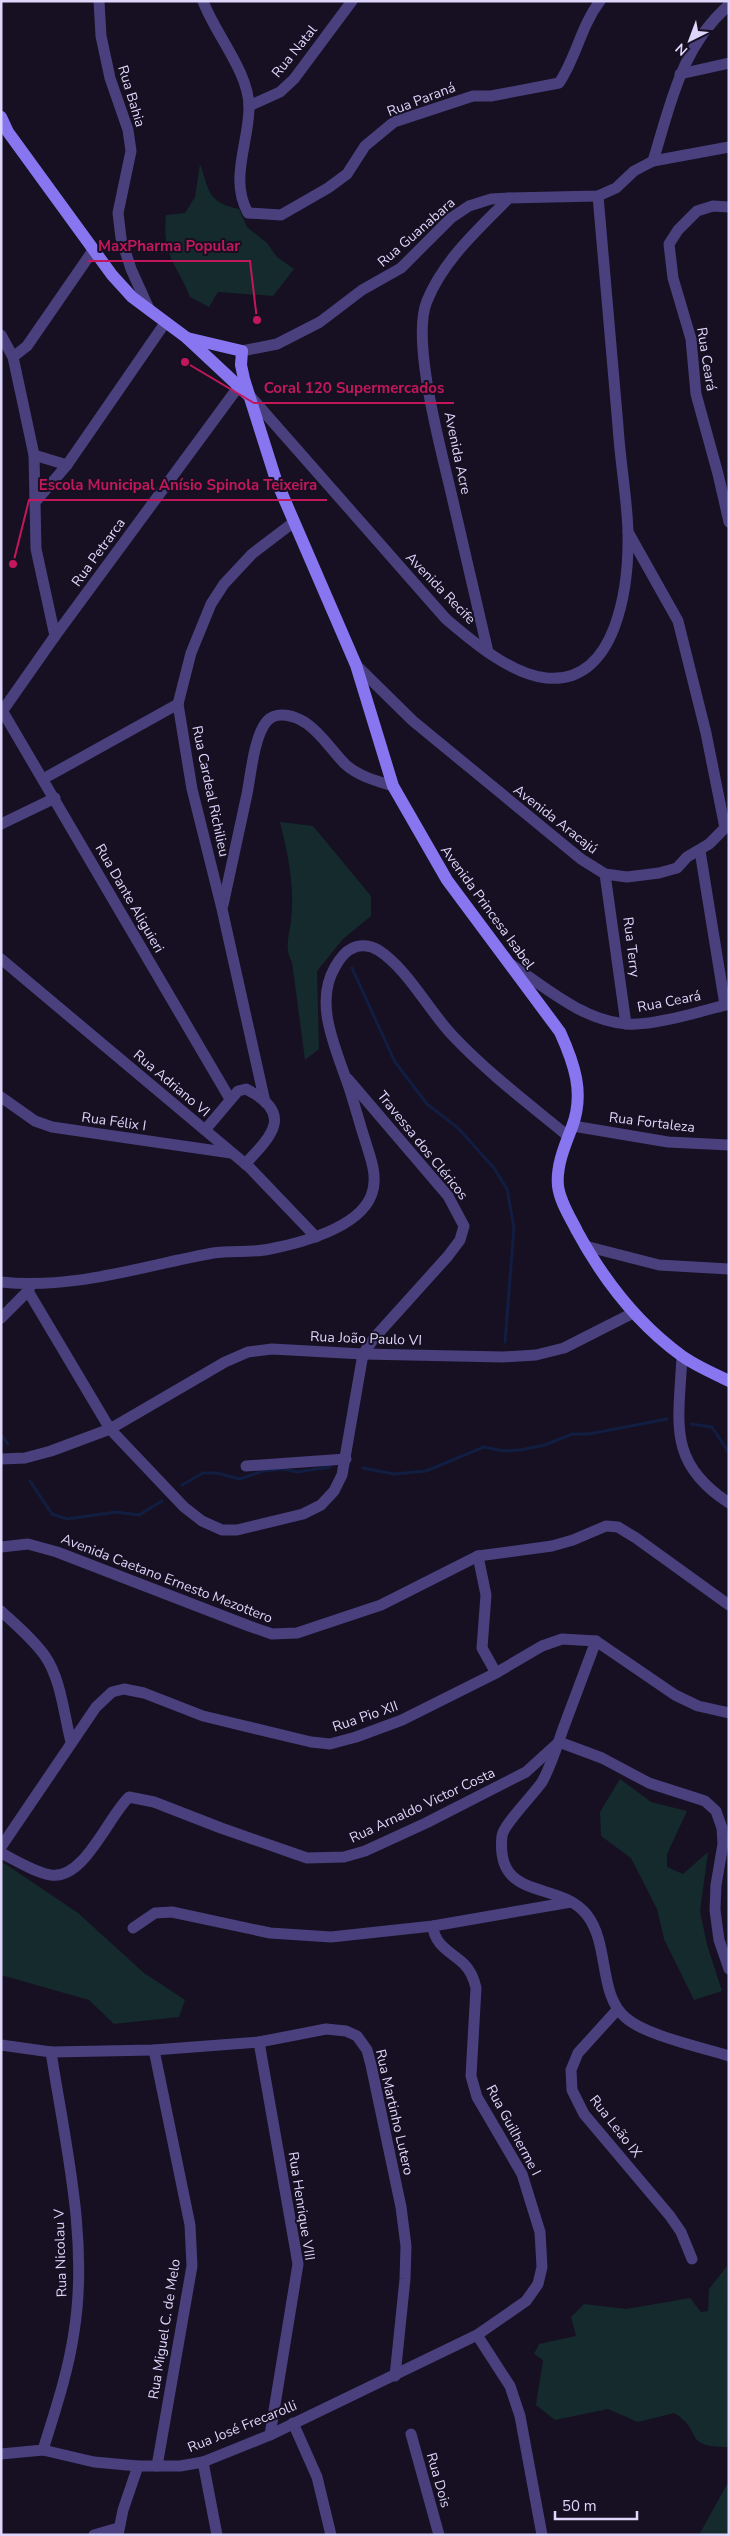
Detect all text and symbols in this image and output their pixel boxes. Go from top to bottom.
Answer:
north arrow [665,15,715,65]
street label: Rua Natal [267,20,322,82]
text: N [671,39,692,60]
street label: Rua Bahia [113,63,150,129]
street label: Rua Paraná [384,78,458,121]
street label: Rua Guanabara [373,193,459,271]
callout: MaxPharma Popular [88,231,250,261]
text: MaxPharma Popular [98,236,240,256]
street label: Rua Ceará [692,326,721,392]
callout: Coral 120 Supermercados [254,373,454,403]
text: Coral 120 Supermercados [264,378,444,398]
street label: Avenida Acre [440,410,476,496]
callout: Escola Municipal Anísio Spinola Teixeira [29,470,327,500]
text: Escola Municipal Anísio Spinola Teixeira [39,475,317,495]
street label: Rua Petrarca [67,514,130,590]
street label: Avenida Recife [401,548,480,628]
street label: Rua Cardeal Richilieu [187,724,234,858]
street label: Avenida Aracajú [510,780,602,858]
street label: Rua Dante Aliguieri [91,840,168,956]
street label: Avenida Princesa Isabel [436,842,539,974]
street label: Rua Terry [618,916,645,979]
street label: Rua Ceará [636,986,703,1017]
street label: Rua Adriano VI [129,1046,214,1121]
street label: Travessa dos Cléricos [373,1087,473,1204]
street label: Rua Félix I [80,1108,147,1135]
street label: Rua Fortaleza [608,1108,696,1137]
street label: Rua João Paulo VI [310,1327,422,1350]
street label: Avenida Caetano Ernesto Mezottero [58,1529,275,1628]
street label: Rua Pio XII [330,1696,400,1737]
street label: Rua Arnaldo Victor Costa [346,1763,498,1848]
street label: Rua Martinho Lutero [371,2047,418,2177]
street label: Rua Guilherme I [482,2081,546,2179]
street label: Rua Leão IX [585,2091,646,2162]
street label: Rua Henrique VIII [284,2150,319,2262]
street label: Rua Nicolau V [49,2208,72,2298]
street label: Rua Miguel C. de Melo [144,2257,185,2400]
street label: Rua José Frecarolli [185,2396,300,2457]
street label: Rua Dois [422,2450,455,2510]
scale bar [555,2488,638,2520]
text: 50 m [562,2496,597,2516]

